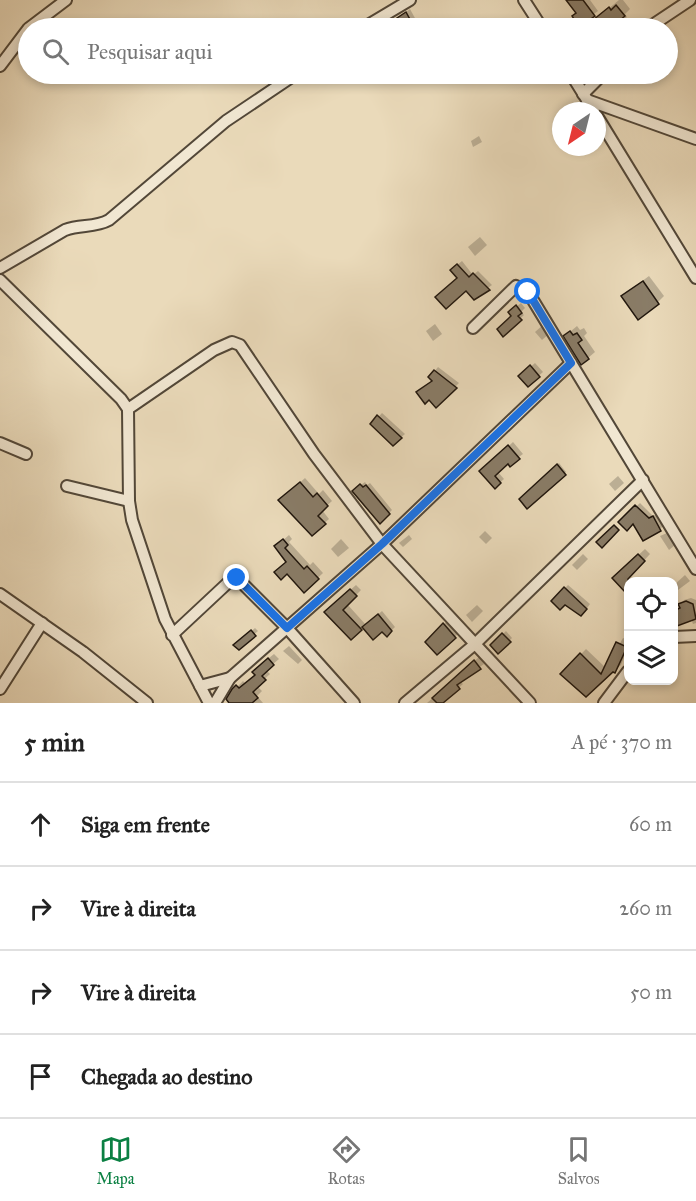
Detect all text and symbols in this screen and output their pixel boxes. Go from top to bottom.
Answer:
search box [18,18,678,84]
icon: search [39,35,72,68]
text: Pesquisar aqui [87,38,212,65]
north arrow [552,102,606,156]
route start [514,278,540,304]
route end [223,564,249,590]
map controls [624,577,678,685]
button: locate [624,577,678,631]
button: layers [624,631,678,685]
text: 5 min [24,726,85,758]
text: A pé · 370 m [571,730,672,754]
icon: ahead [24,808,57,841]
text: Siga em frente [81,811,210,838]
text: 60 m [629,812,672,836]
icon: right [24,892,57,925]
text: Vire à direita [81,895,196,922]
text: 260 m [619,896,672,920]
icon: right [24,976,57,1009]
text: Vire à direita [81,979,196,1006]
text: 50 m [630,980,672,1004]
icon: arrive [24,1060,57,1093]
text: Chegada ao destino [81,1063,252,1090]
tab: Mapa [96,1133,134,1188]
tab: Rotas [327,1133,365,1188]
tab: Salvos [558,1133,600,1188]

